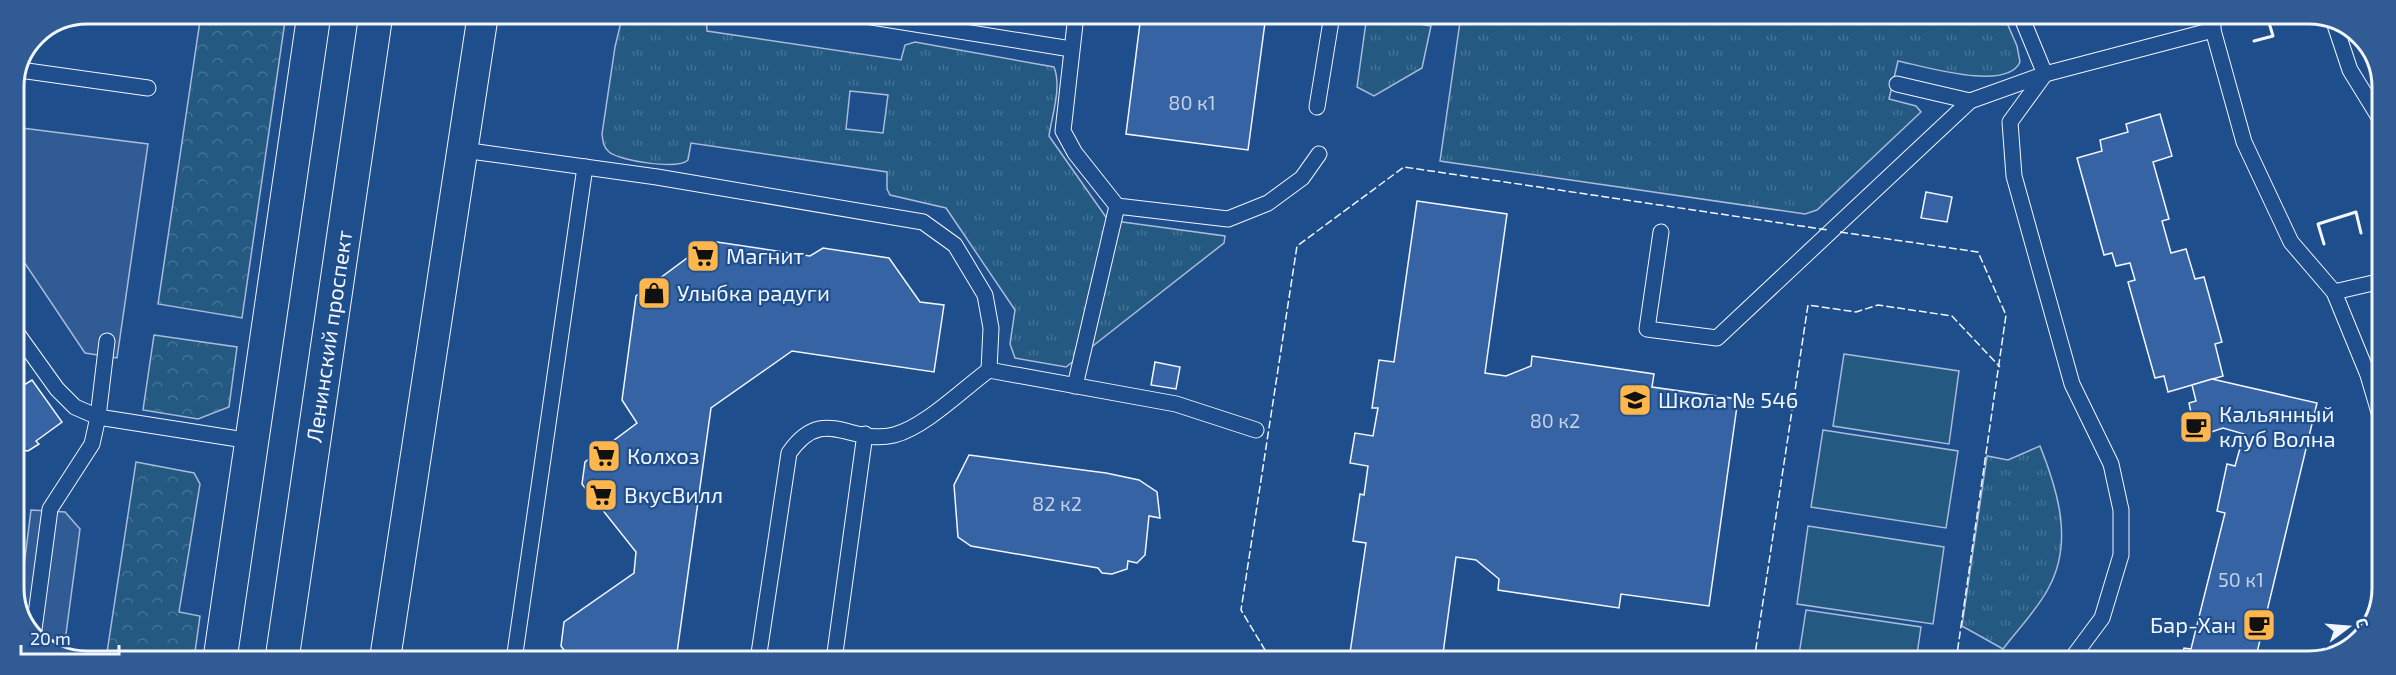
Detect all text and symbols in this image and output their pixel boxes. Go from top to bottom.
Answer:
house number: 80 к1 [1168,90,1216,114]
street label: Ленинский проспект [300,228,356,444]
supermarket icon: Магнит [685,238,721,274]
place label: Магнит [726,242,804,268]
shop icon: Улыбка радуги [636,275,672,311]
place label: Улыбка радуги [677,279,830,306]
school or university icon: Школа № 546 [1617,382,1653,418]
place label: Школа № 546 [1658,386,1798,412]
place label: Кальянный клуб Волна [2219,400,2336,452]
house number: 80 к2 [1530,408,1580,432]
cafe icon: Кальянный клуб Волна [2178,409,2214,445]
supermarket icon: Колхоз [586,438,622,474]
place label: Колхоз [627,442,700,468]
supermarket icon: ВкусВилл [583,477,619,513]
place label: ВкусВилл [624,481,723,508]
house number: 82 к2 [1032,491,1082,515]
house number: 50 к1 [2218,567,2264,591]
north arrow [2318,597,2378,657]
cafe icon: Бар-Хан [2241,607,2277,643]
place label: Бар-Хан [2150,611,2236,637]
text: С [2352,616,2373,630]
scale bar [21,618,118,656]
text: 20 m [30,627,71,649]

